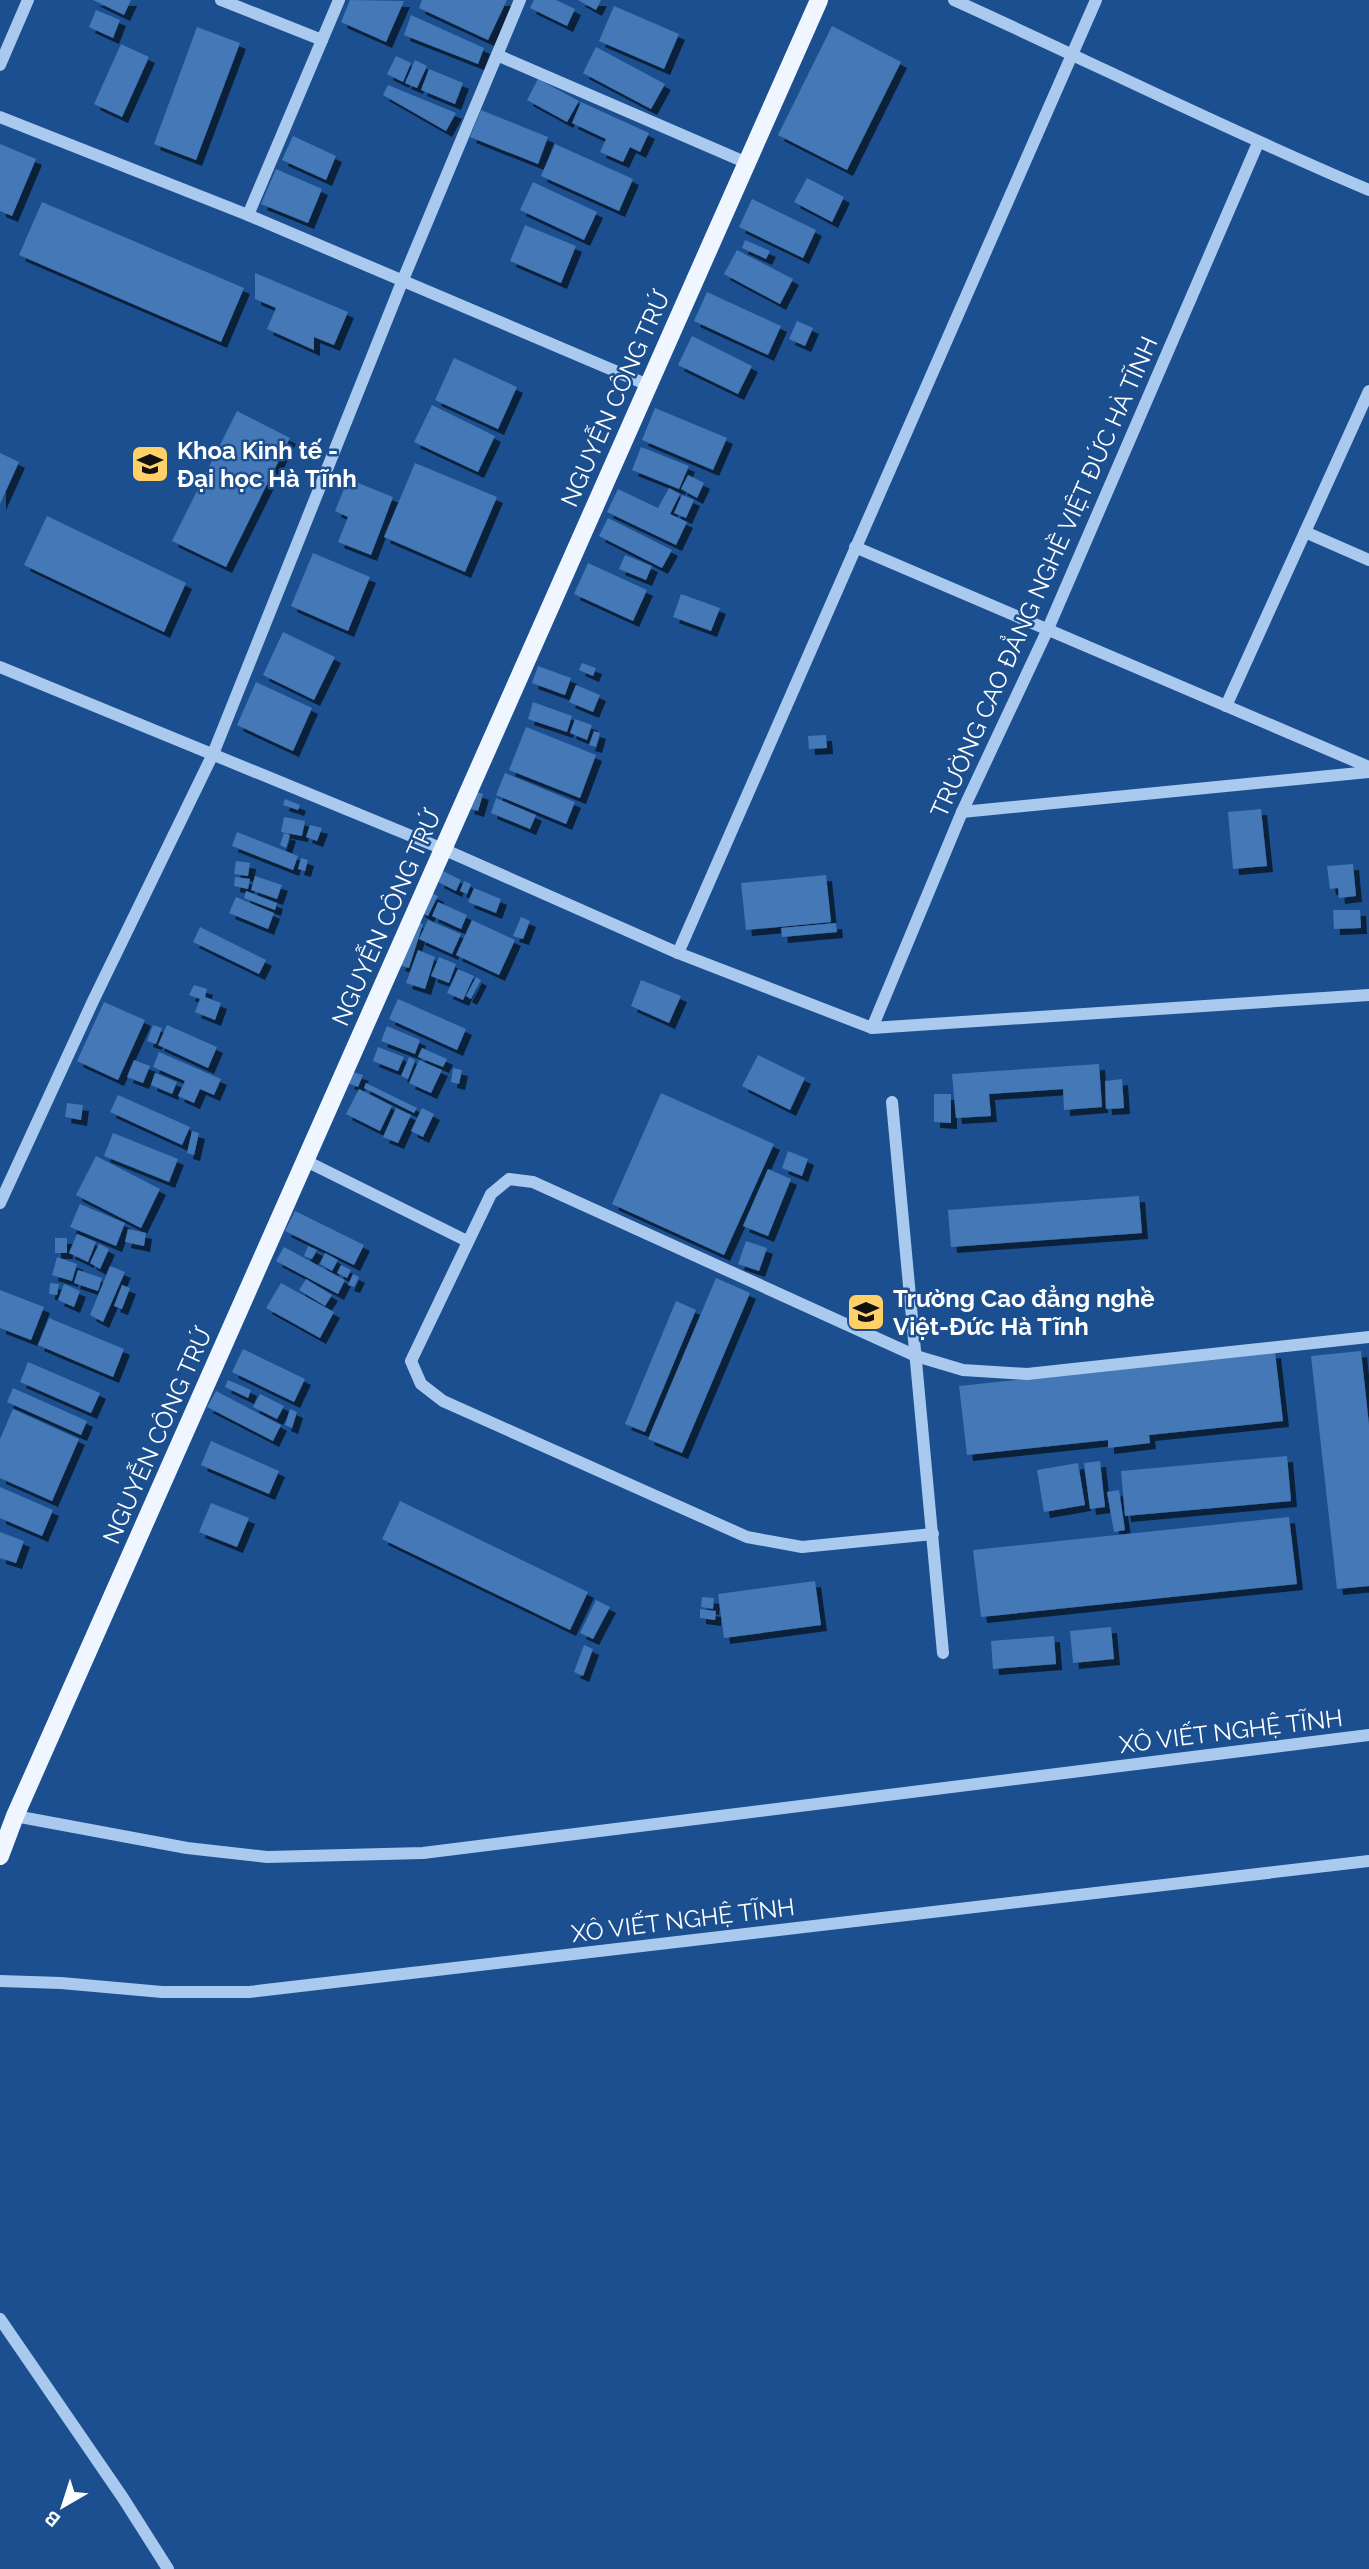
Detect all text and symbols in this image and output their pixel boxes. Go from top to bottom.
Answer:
street label: NGUYỄN CÔNG TRỨ [554,286,676,511]
street label: TRƯỜNG CAO ĐẲNG NGHỀ VIỆT ĐỨC HÀ TĨNH [922,331,1164,822]
place label: Khoa Kinh tế - Đại học Hà Tĩnh [177,436,357,493]
school or university icon: Khoa Kinh tế - Đại học Hà Tĩnh [129,443,171,485]
street label: NGUYỄN CÔNG TRỨ [325,805,447,1030]
place label: Trường Cao đẳng nghề Việt-Đức Hà Tĩnh [893,1284,1155,1341]
school or university icon: Trường Cao đẳng nghề Việt-Đức Hà Tĩnh [845,1291,887,1333]
street label: NGUYỄN CÔNG TRỨ [96,1323,218,1548]
street label: XÔ VIẾT NGHỆ TĨNH [1117,1702,1344,1759]
street label: XÔ VIẾT NGHỆ TĨNH [569,1891,796,1948]
north arrow [28,2471,98,2541]
text: B [40,2507,64,2532]

